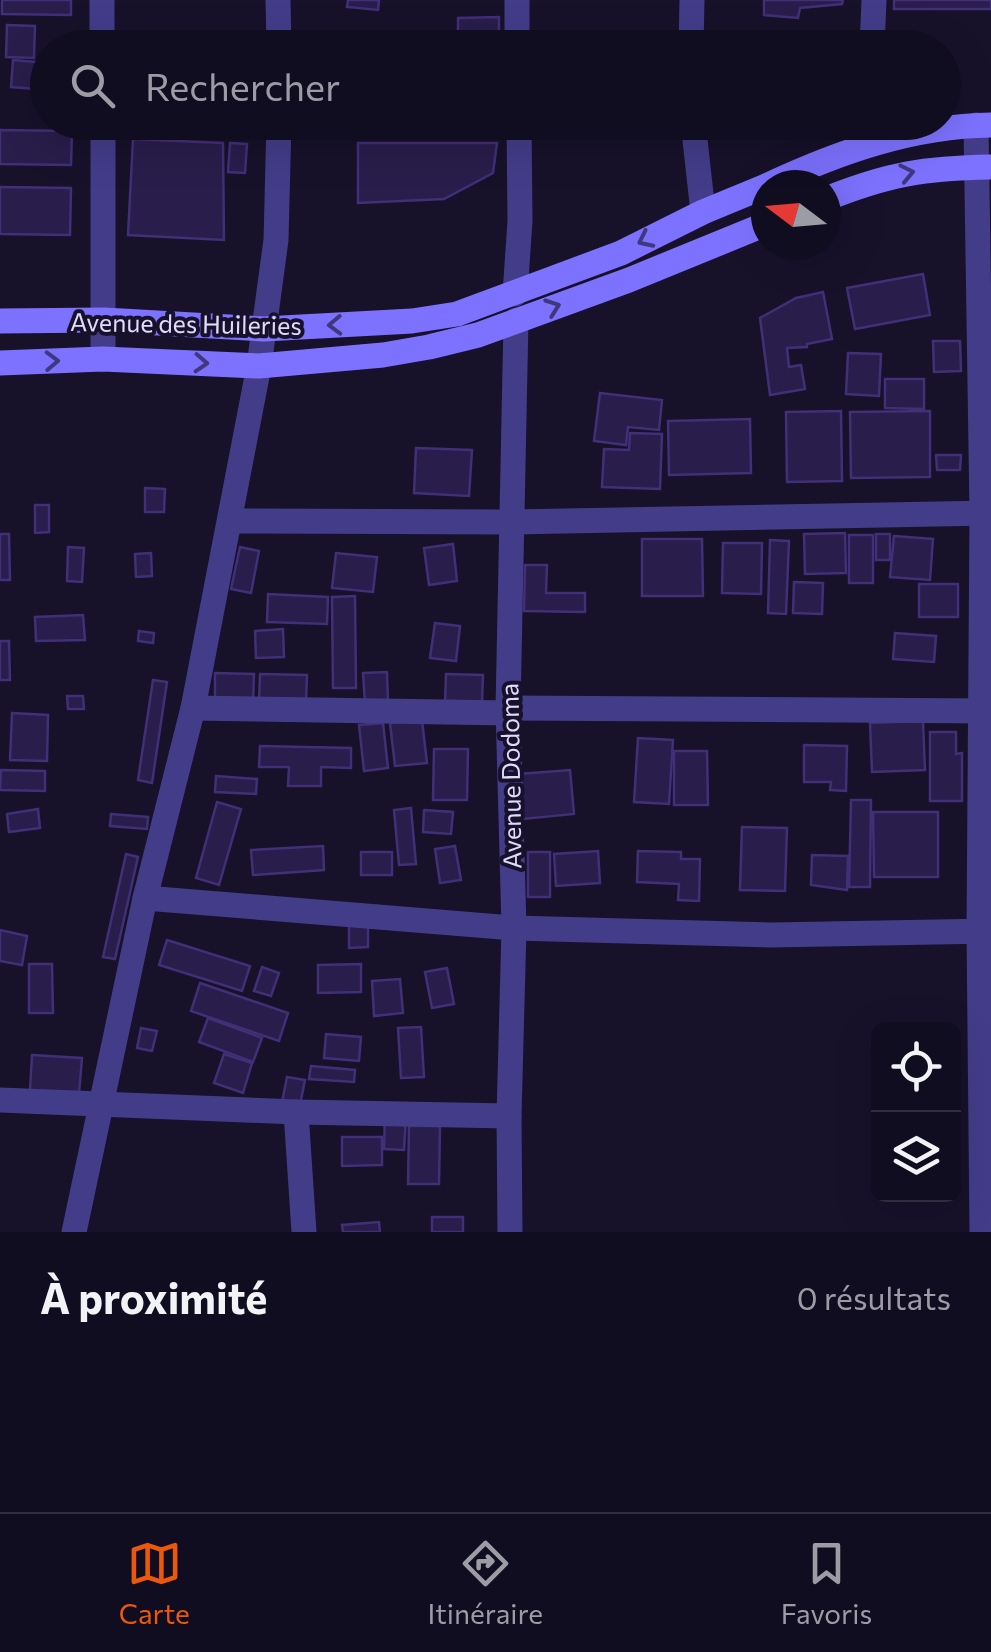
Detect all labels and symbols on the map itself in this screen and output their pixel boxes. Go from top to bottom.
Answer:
one-way arrow [898,164,915,185]
north arrow [751,170,841,260]
one-way arrow [638,228,656,248]
one-way arrow [544,298,561,319]
street label: Avenue des Huileries [70,306,302,340]
one-way arrow [327,314,343,335]
one-way arrow [44,350,60,371]
one-way arrow [193,353,209,374]
street label: Avenue Dodoma [493,683,527,869]

